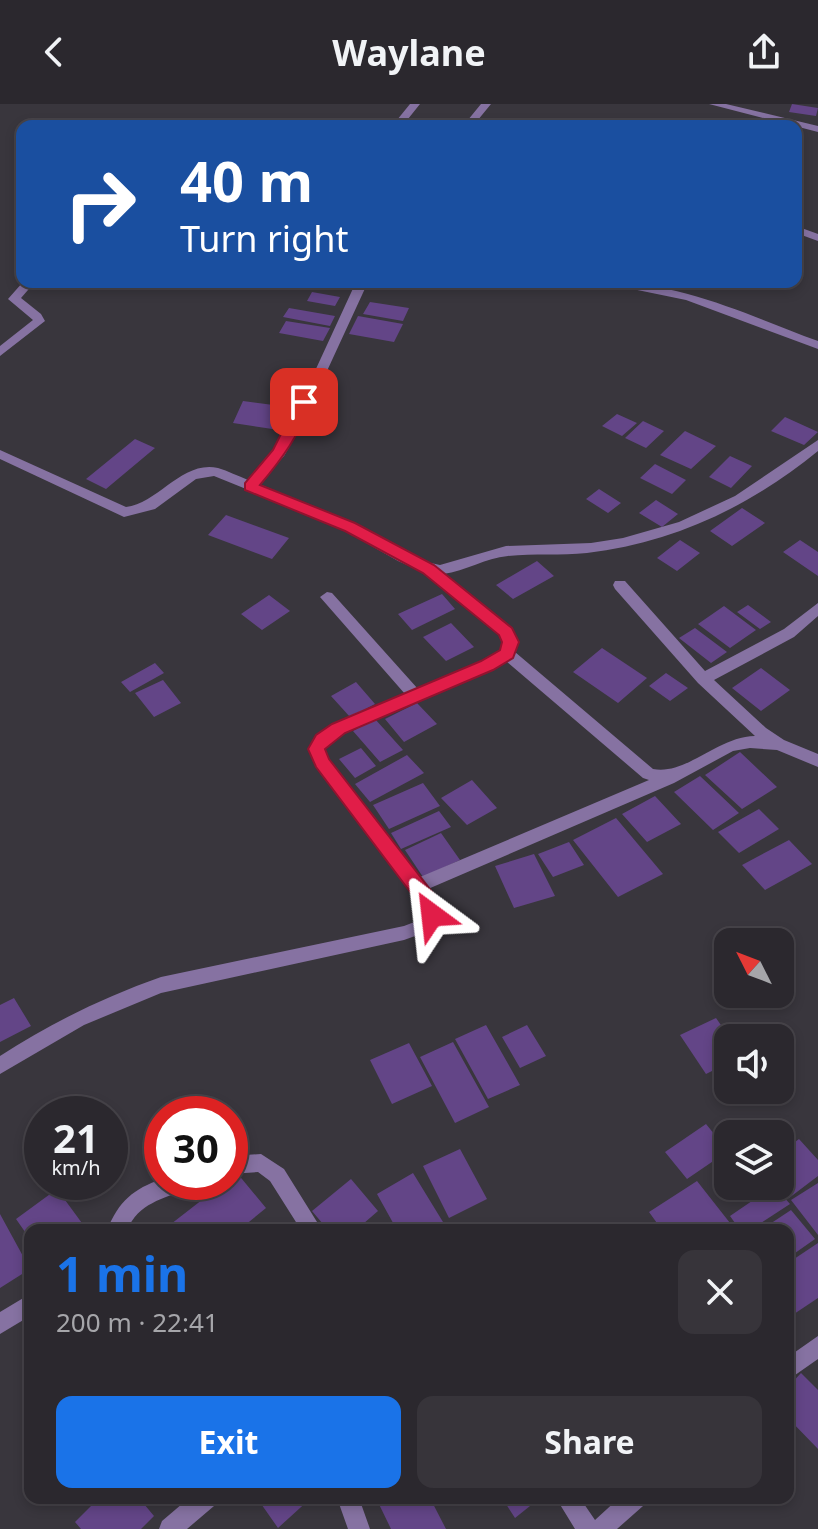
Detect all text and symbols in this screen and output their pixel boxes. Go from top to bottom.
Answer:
text: Waylane [332,28,486,77]
icon: back [32,30,76,74]
icon: share [742,30,786,74]
text: 40 m [180,142,313,218]
icon: right [48,152,152,256]
text: Turn right [180,214,348,263]
pin [270,368,338,436]
icon: arrive [282,380,326,424]
position arrow [390,873,474,957]
north arrow [714,928,794,1008]
map controls [714,928,794,1200]
button: sound [714,1024,794,1104]
speed limit sign: 30 [144,1096,248,1200]
text: 21 [53,1110,99,1165]
button: layers [714,1120,794,1200]
text: km/h [51,1154,101,1181]
text: 1 min [56,1241,188,1306]
button: close [678,1250,762,1334]
text: 200 m · 22:41 [56,1304,219,1340]
button: Exit [56,1396,401,1488]
button: Share [417,1396,762,1488]

